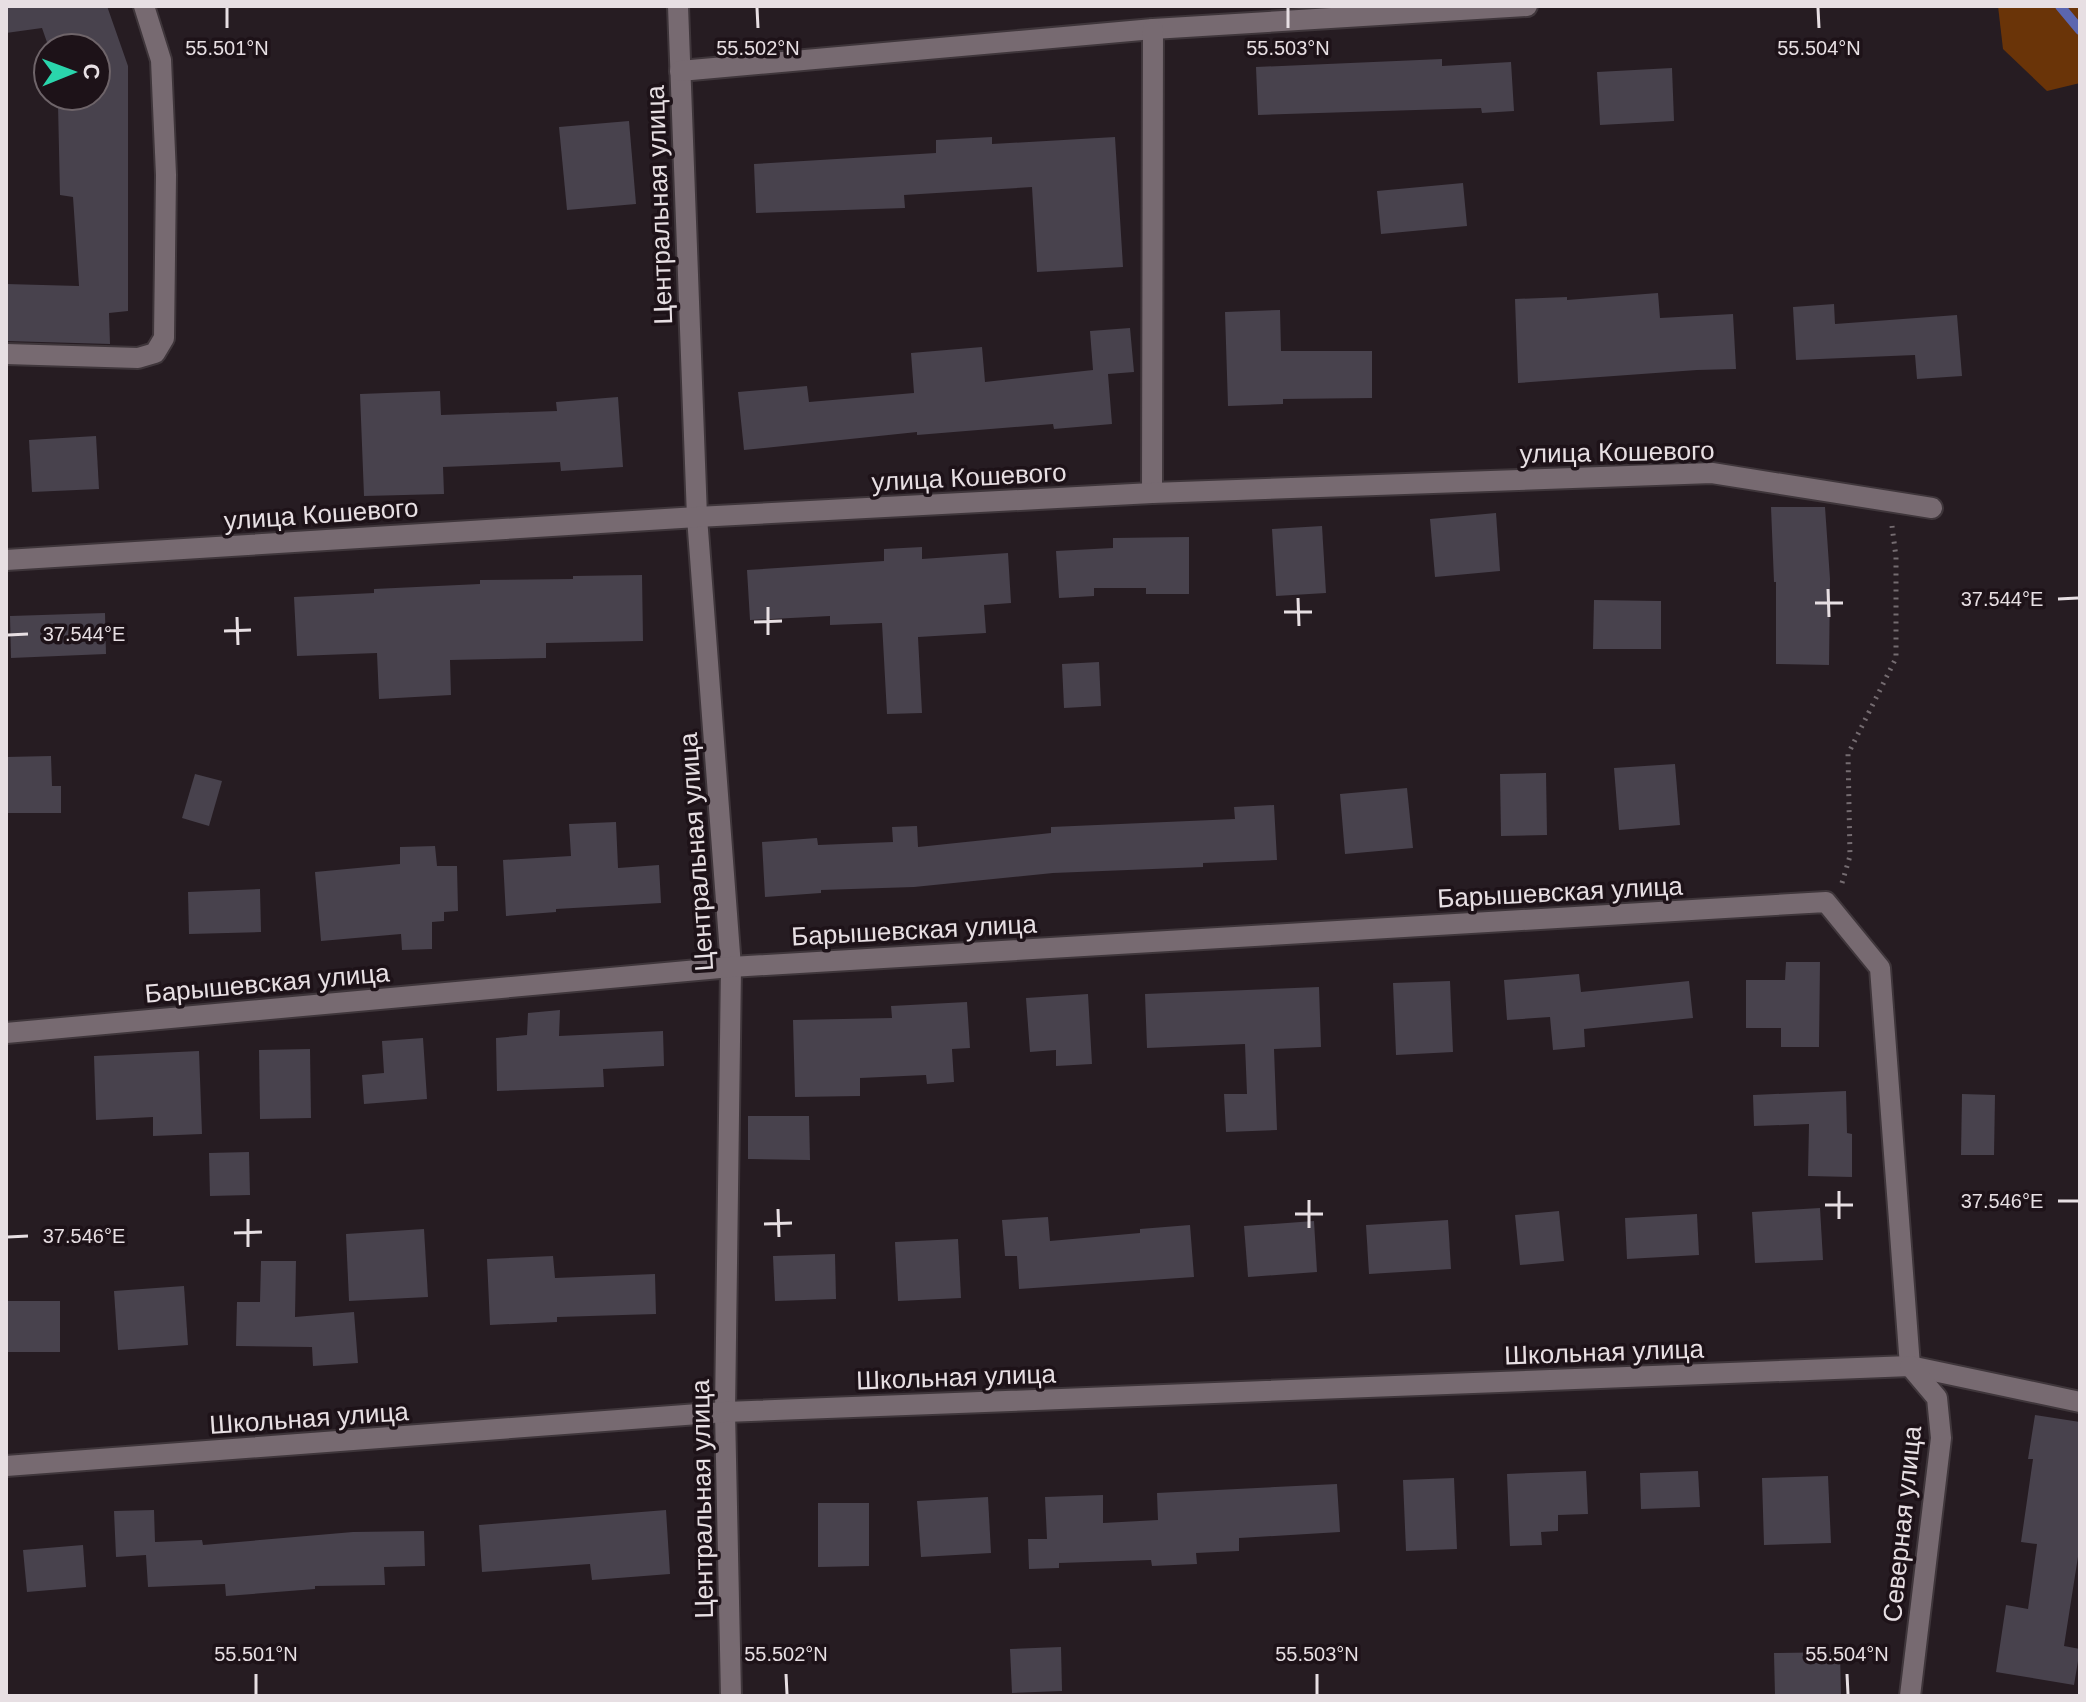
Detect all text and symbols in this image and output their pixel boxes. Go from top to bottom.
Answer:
north arrow [32,32,112,112]
text: 55.501°N [185,37,269,59]
text: 55.502°N [716,37,800,59]
text: 55.503°N [1246,37,1330,59]
text: 55.504°N [1777,37,1861,59]
text: С [79,63,104,80]
street label: Центральная улица [640,84,678,325]
street label: улица Кошевого [1519,435,1715,469]
street label: улица Кошевого [871,457,1067,497]
street label: улица Кошевого [223,492,419,536]
text: 37.544°E [1961,588,2043,610]
text: 37.544°E [43,623,125,645]
street label: Центральная улица [673,731,719,972]
street label: Барышевская улица [1437,871,1684,913]
street label: Барышевская улица [791,909,1038,951]
street label: Барышевская улица [143,957,391,1009]
text: 37.546°E [1961,1190,2043,1212]
text: 37.546°E [43,1225,125,1247]
street label: Школьная улица [1504,1334,1705,1370]
street label: Школьная улица [856,1359,1057,1395]
street label: Центральная улица [685,1379,719,1619]
street label: Школьная улица [208,1396,410,1440]
street label: Северная улица [1877,1424,1927,1624]
text: 55.501°N [214,1643,298,1665]
text: 55.502°N [744,1643,828,1665]
text: 55.503°N [1275,1643,1359,1665]
text: 55.504°N [1805,1643,1889,1665]

